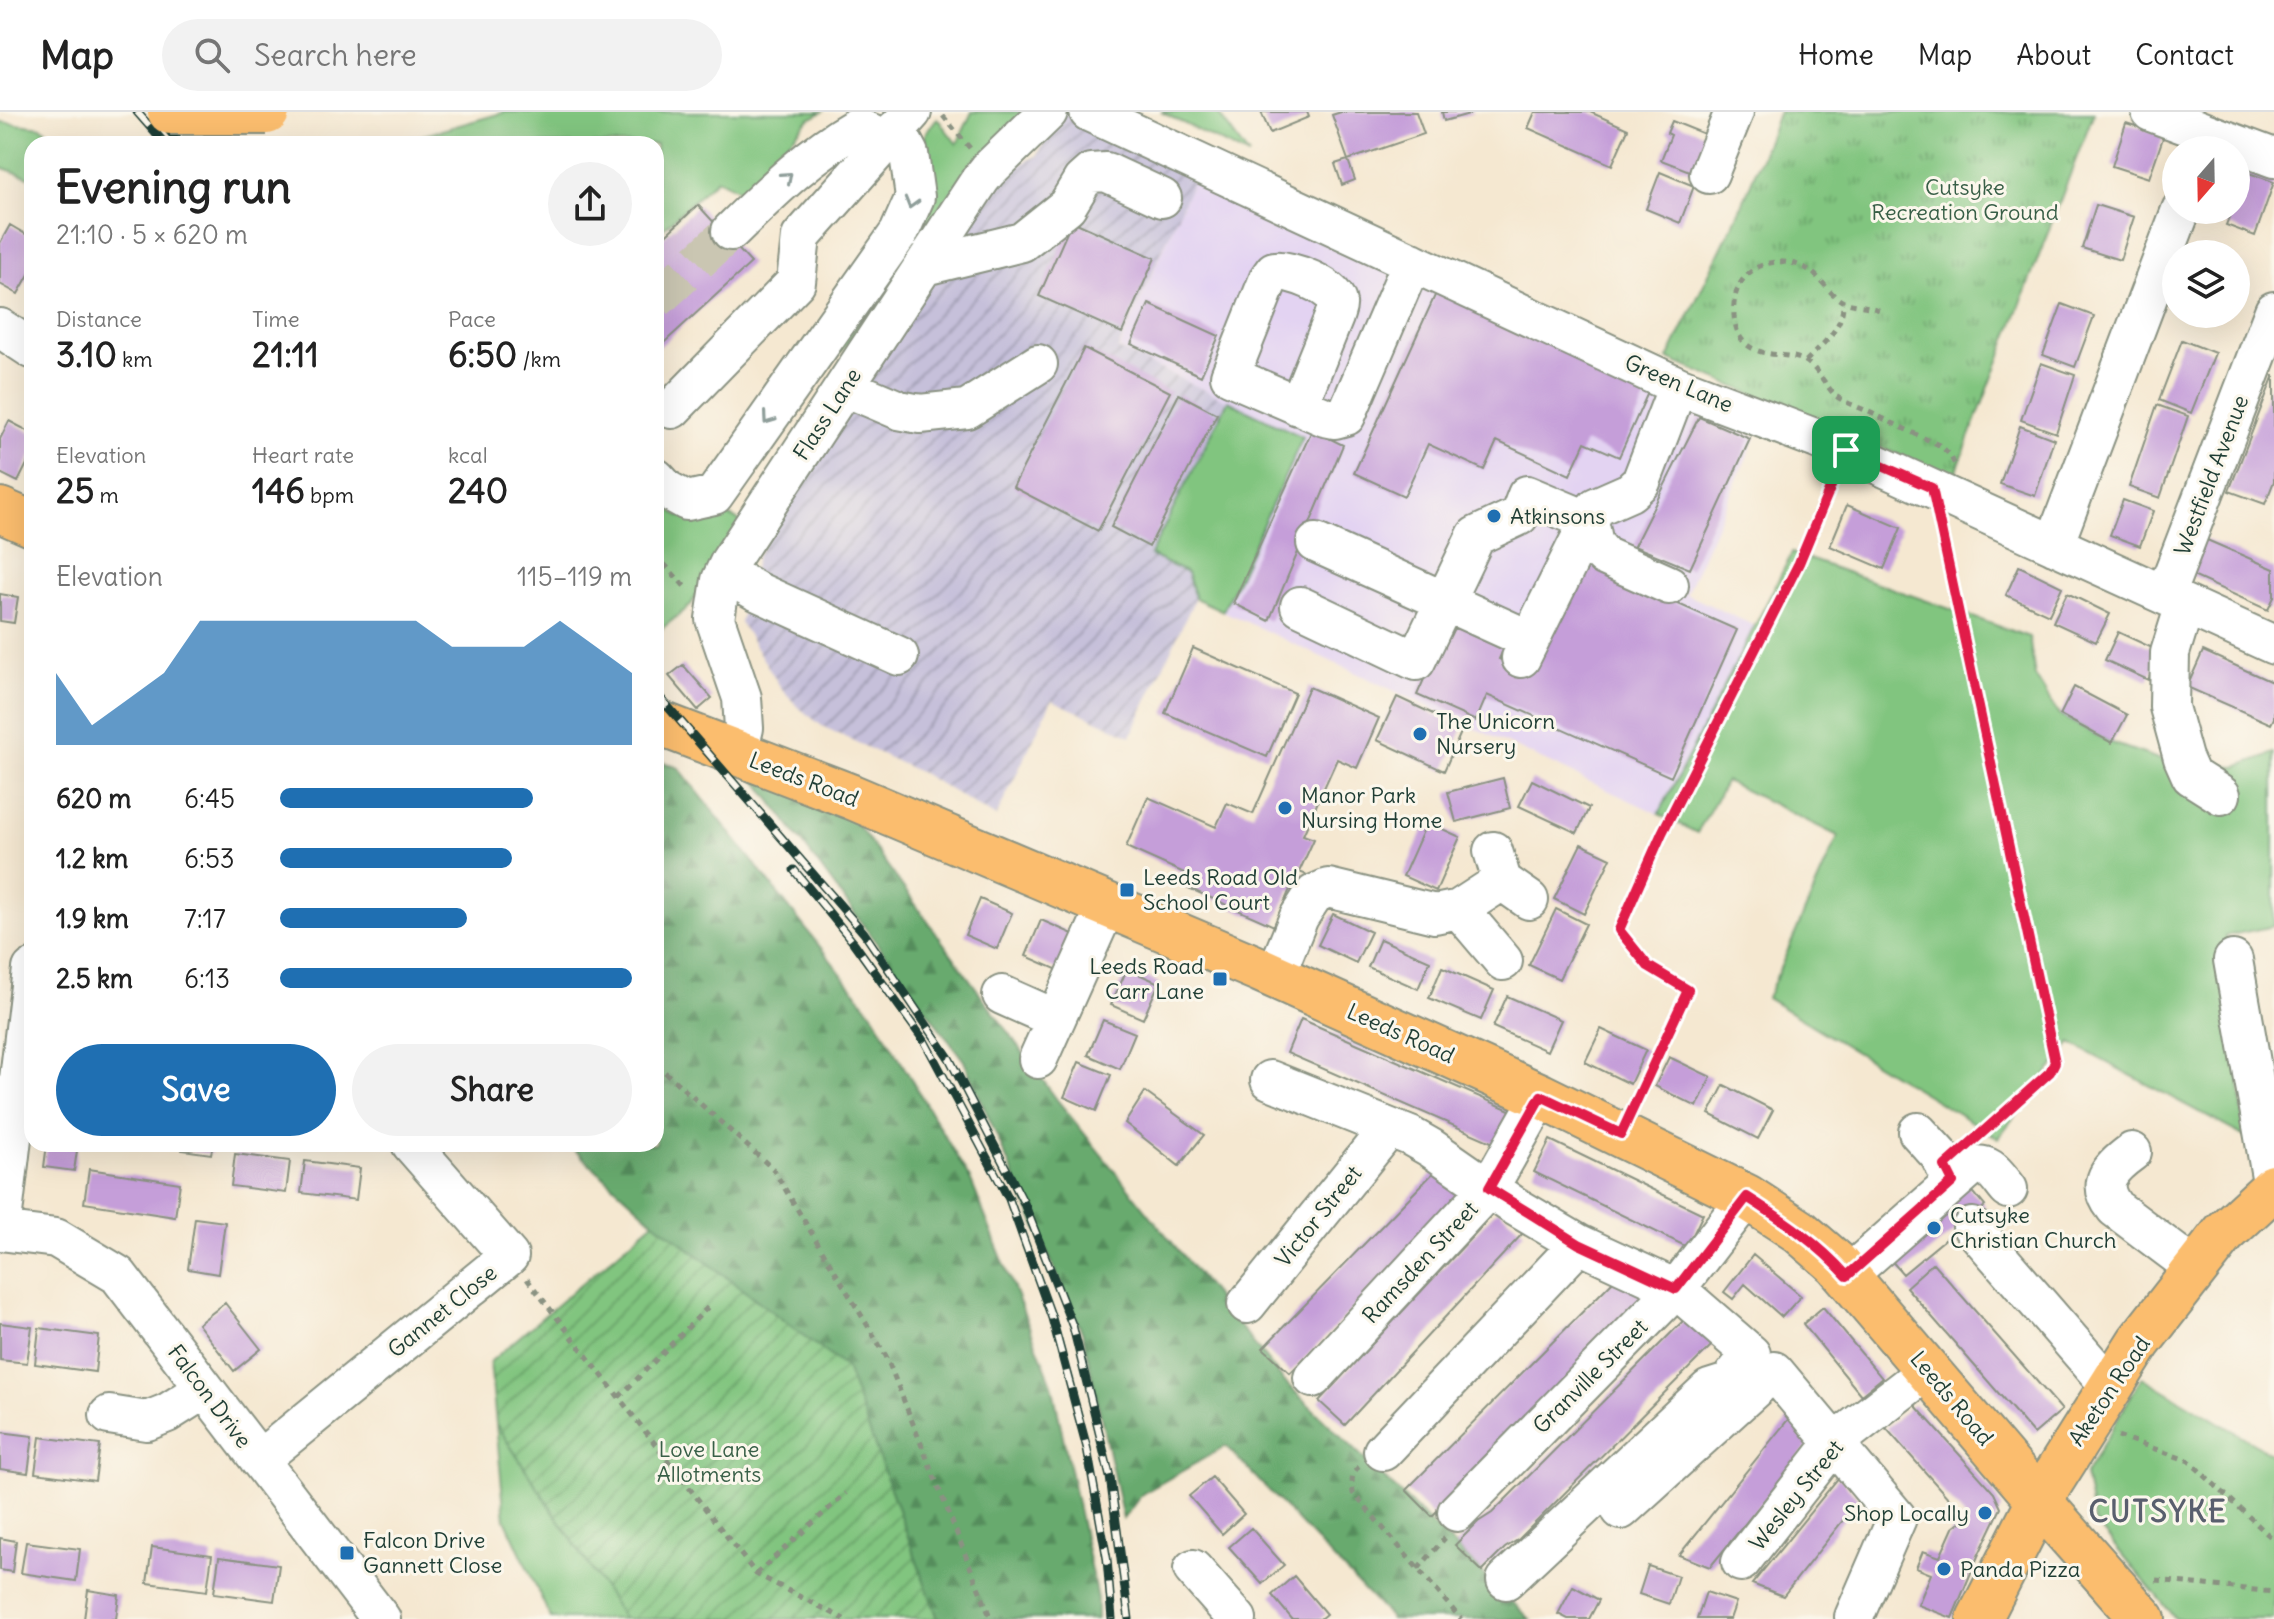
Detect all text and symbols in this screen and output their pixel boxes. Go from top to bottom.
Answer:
search box [162,19,722,91]
text: Map [40,32,114,79]
icon: search [190,33,234,77]
text: Search here [254,36,417,74]
text: Home [1798,37,1874,73]
text: Map [1918,37,1972,73]
text: About [2016,37,2091,73]
text: Contact [2135,37,2234,73]
north arrow [2162,136,2250,224]
map controls [2162,136,2250,328]
text: Evening run [56,160,291,215]
button: share [548,162,632,246]
one-way arrow [778,172,793,187]
park label: Cutsyke Recreation Ground [1871,173,2059,226]
one-way arrow [903,196,920,209]
text: 21:10 · 5 × 620 m [56,218,248,251]
button: layers [2162,240,2250,328]
text: Distance [56,305,142,333]
text: Time [252,305,300,333]
text: Pace [448,305,496,333]
text: 3.10 [56,333,117,376]
text: 21:11 [252,333,319,376]
text: 6:50 [448,333,517,376]
text: km [117,345,153,373]
text: /km [517,345,561,373]
street label: Green Lane [1621,348,1737,418]
street label: Flass Lane [787,363,867,465]
street label: Westfield Avenue [2168,391,2254,559]
one-way arrow [763,410,778,424]
pin [1812,416,1880,484]
icon: arrive [1824,428,1868,472]
text: Elevation [56,441,146,469]
text: Heart rate [252,441,354,469]
text: kcal [448,441,488,469]
text: 25 [56,469,94,512]
text: 146 [252,469,305,512]
text: 240 [448,469,508,512]
text: m [94,481,119,509]
text: bpm [305,481,354,509]
place label: Atkinsons [1510,502,1605,530]
marker: Atkinsons [1485,507,1503,525]
text: Elevation [56,560,163,593]
text: 115–119 m [517,560,632,593]
place label: The Unicorn Nursery [1436,707,1555,760]
marker: The Unicorn Nursery [1411,725,1429,743]
street label: Leeds Road [745,745,863,813]
place label: Manor Park Nursing Home [1301,781,1442,834]
text: 620 m [56,782,131,815]
text: 6:45 [184,782,235,815]
marker: Manor Park Nursing Home [1276,799,1294,817]
text: 1.2 km [56,842,128,875]
text: 6:53 [184,842,235,875]
place label: Leeds Road Old School Court [1143,863,1298,916]
marker: Leeds Road Old School Court [1118,881,1136,899]
text: 1.9 km [56,902,129,935]
text: 7:17 [184,902,226,935]
place label: Leeds Road Carr Lane [1089,952,1204,1005]
text: 2.5 km [56,962,133,995]
text: 6:13 [184,962,230,995]
marker: Leeds Road Carr Lane [1211,970,1229,988]
street label: Leeds Road [1343,997,1459,1069]
button: Save [56,1044,336,1136]
button: Share [352,1044,632,1136]
street label: Victor Street [1269,1160,1367,1272]
street label: Ramsden Street [1356,1195,1484,1329]
place label: Cutsyke Christian Church [1950,1201,2117,1254]
marker: Cutsyke Christian Church [1925,1219,1943,1237]
street label: Gannet Close [382,1259,502,1363]
street label: Granville Street [1527,1313,1653,1439]
street label: Aketon Road [2062,1331,2156,1451]
street label: Falcon Drive [162,1339,258,1453]
street label: Leeds Road [1904,1345,2000,1451]
street label: Wesley Street [1743,1434,1849,1556]
park label: Love Lane Allotments [657,1435,761,1488]
district label: CUTSYKE [2088,1492,2228,1530]
place label: Shop Locally [1844,1499,1969,1527]
marker: Shop Locally [1976,1504,1994,1522]
place label: Falcon Drive Gannett Close [363,1526,502,1579]
marker: Falcon Drive Gannett Close [338,1544,356,1562]
place label: Panda Pizza [1960,1555,2080,1583]
marker: Panda Pizza [1935,1560,1953,1578]

